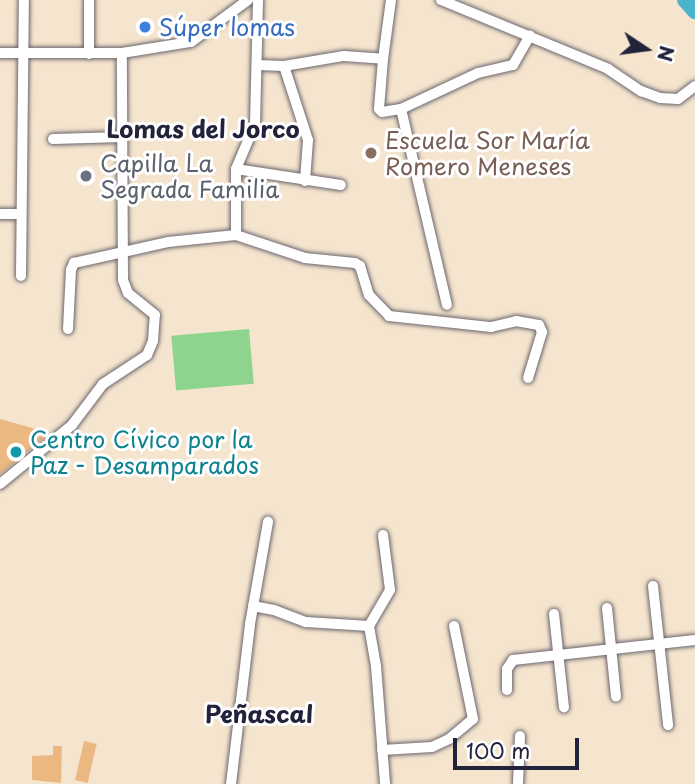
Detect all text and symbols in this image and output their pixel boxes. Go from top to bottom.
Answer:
place label: Súper lomas [159,13,296,41]
north arrow [611,14,681,84]
marker: Súper lomas [137,19,153,35]
text: N [651,43,682,64]
district label: Lomas del Jorco [106,115,300,143]
place label: Escuela Sor María Romero Meneses [385,126,588,180]
marker: Escuela Sor María Romero Meneses [363,145,379,161]
place label: Capilla La Segrada Familia [100,149,280,203]
marker: Capilla La Segrada Familia [78,168,94,184]
place label: Centro Cívico por la Paz - Desamparados [30,425,260,479]
marker: Centro Cívico por la Paz - Desamparados [8,444,24,460]
district label: Peñascal [205,700,313,728]
scale bar [457,724,583,768]
text: 100 m [466,734,530,766]

